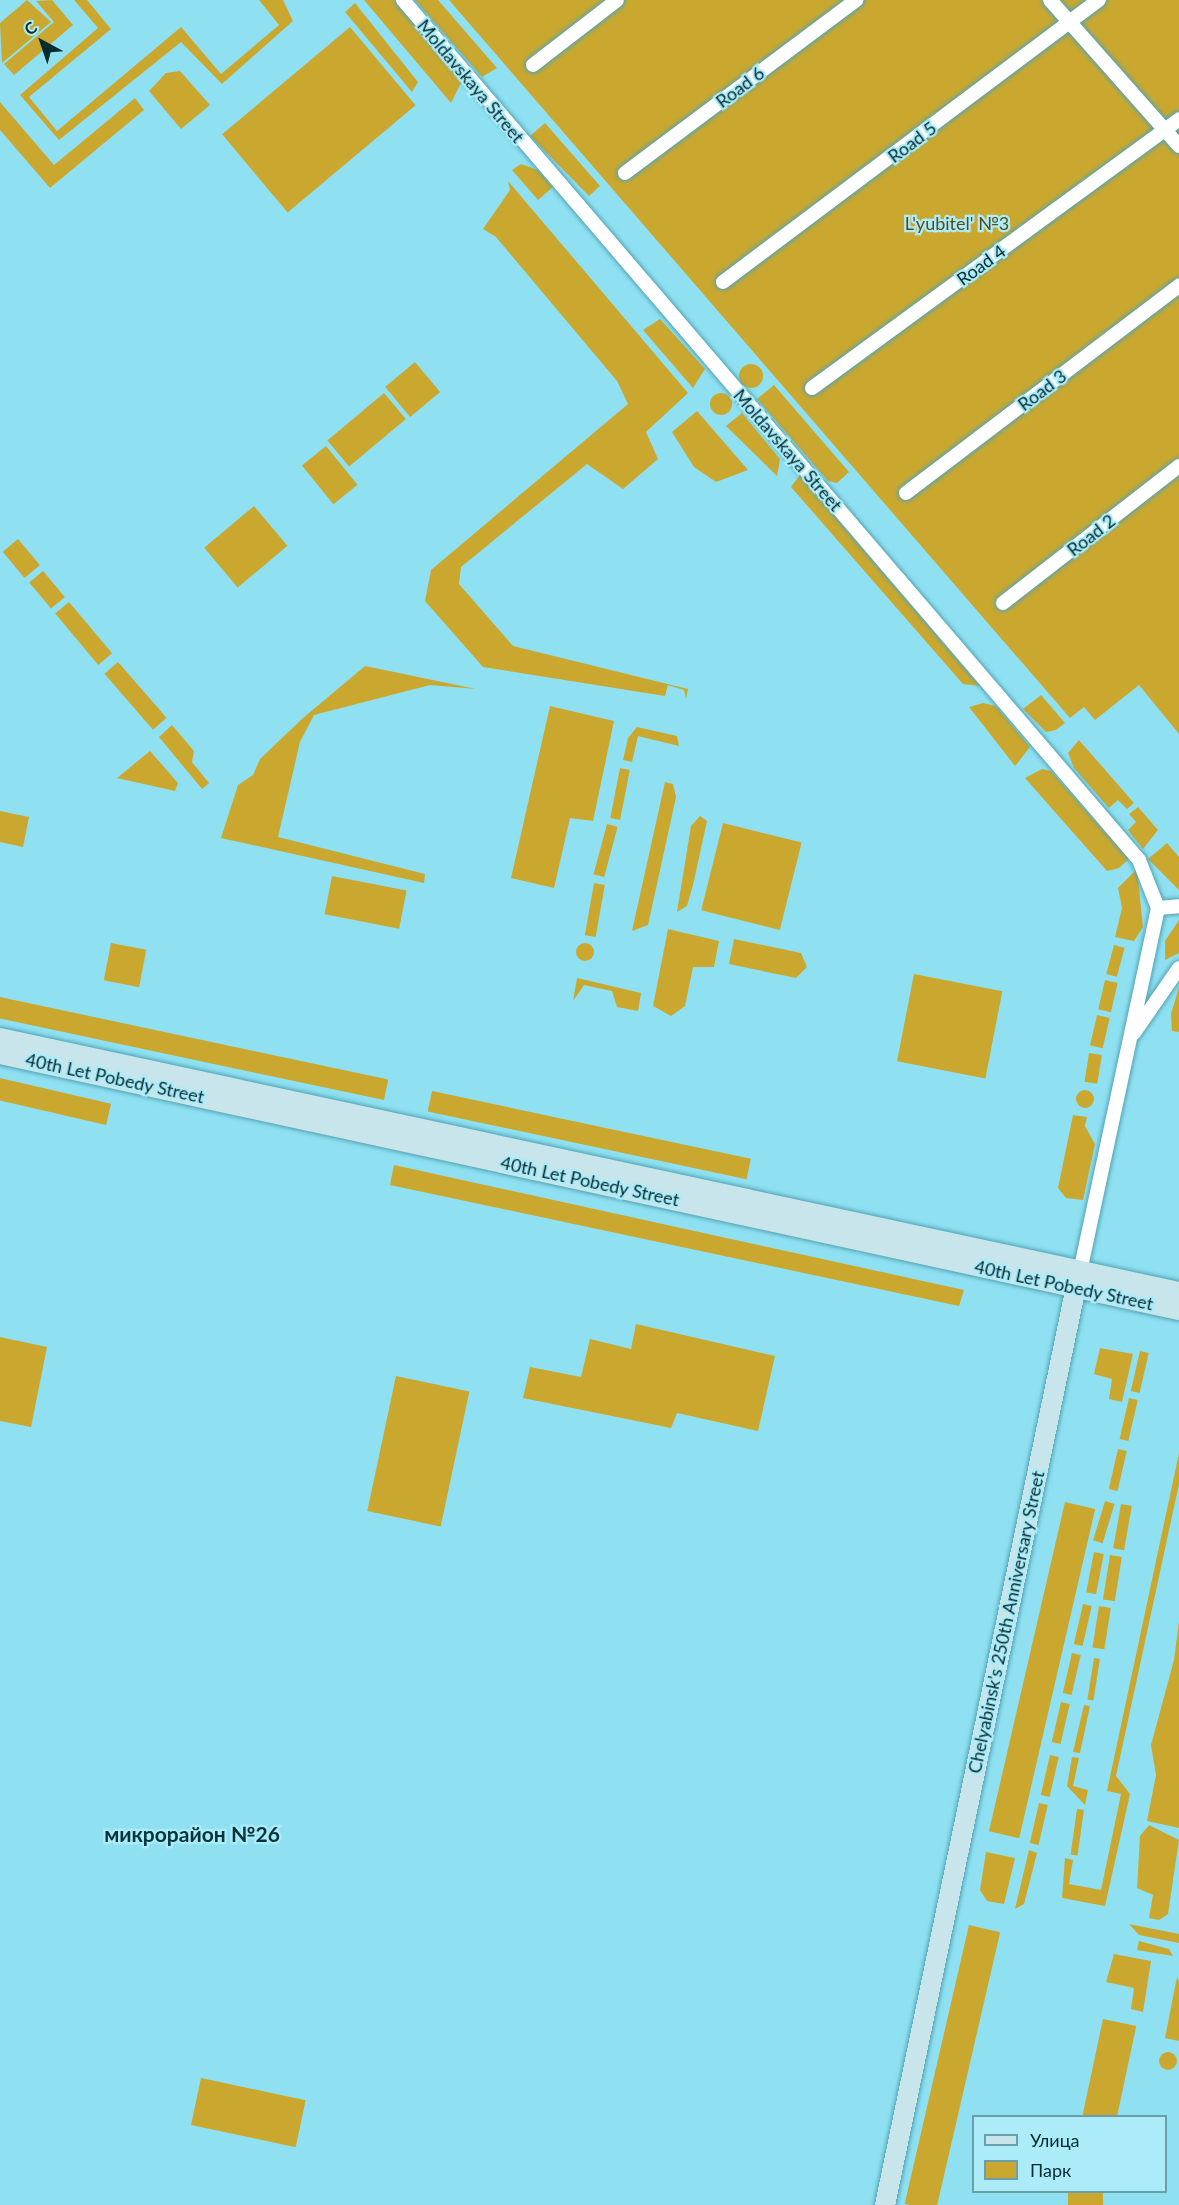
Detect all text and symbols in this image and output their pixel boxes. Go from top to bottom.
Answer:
north arrow [12,12,72,72]
street label: Moldavskaya Street [413,15,529,147]
text: С [20,17,40,39]
street label: Road 6 [712,62,768,112]
street label: Road 5 [884,117,940,167]
park label: L'yubitel' №3 [905,212,1009,234]
street label: Road 4 [952,240,1010,290]
street label: Road 3 [1014,365,1070,415]
street label: Moldavskaya Street [729,385,847,515]
street label: Road 2 [1063,510,1119,560]
street label: 40th Let Pobedy Street [23,1048,207,1108]
street label: 40th Let Pobedy Street [498,1151,682,1211]
street label: 40th Let Pobedy Street [972,1255,1156,1315]
street label: Chelyabinsk's 250th Anniversary Street [963,1468,1049,1776]
district label: микрорайон №26 [104,1821,280,1847]
legend [972,2115,1167,2193]
text: Улица [1030,2129,1080,2151]
text: Парк [1030,2159,1071,2181]

